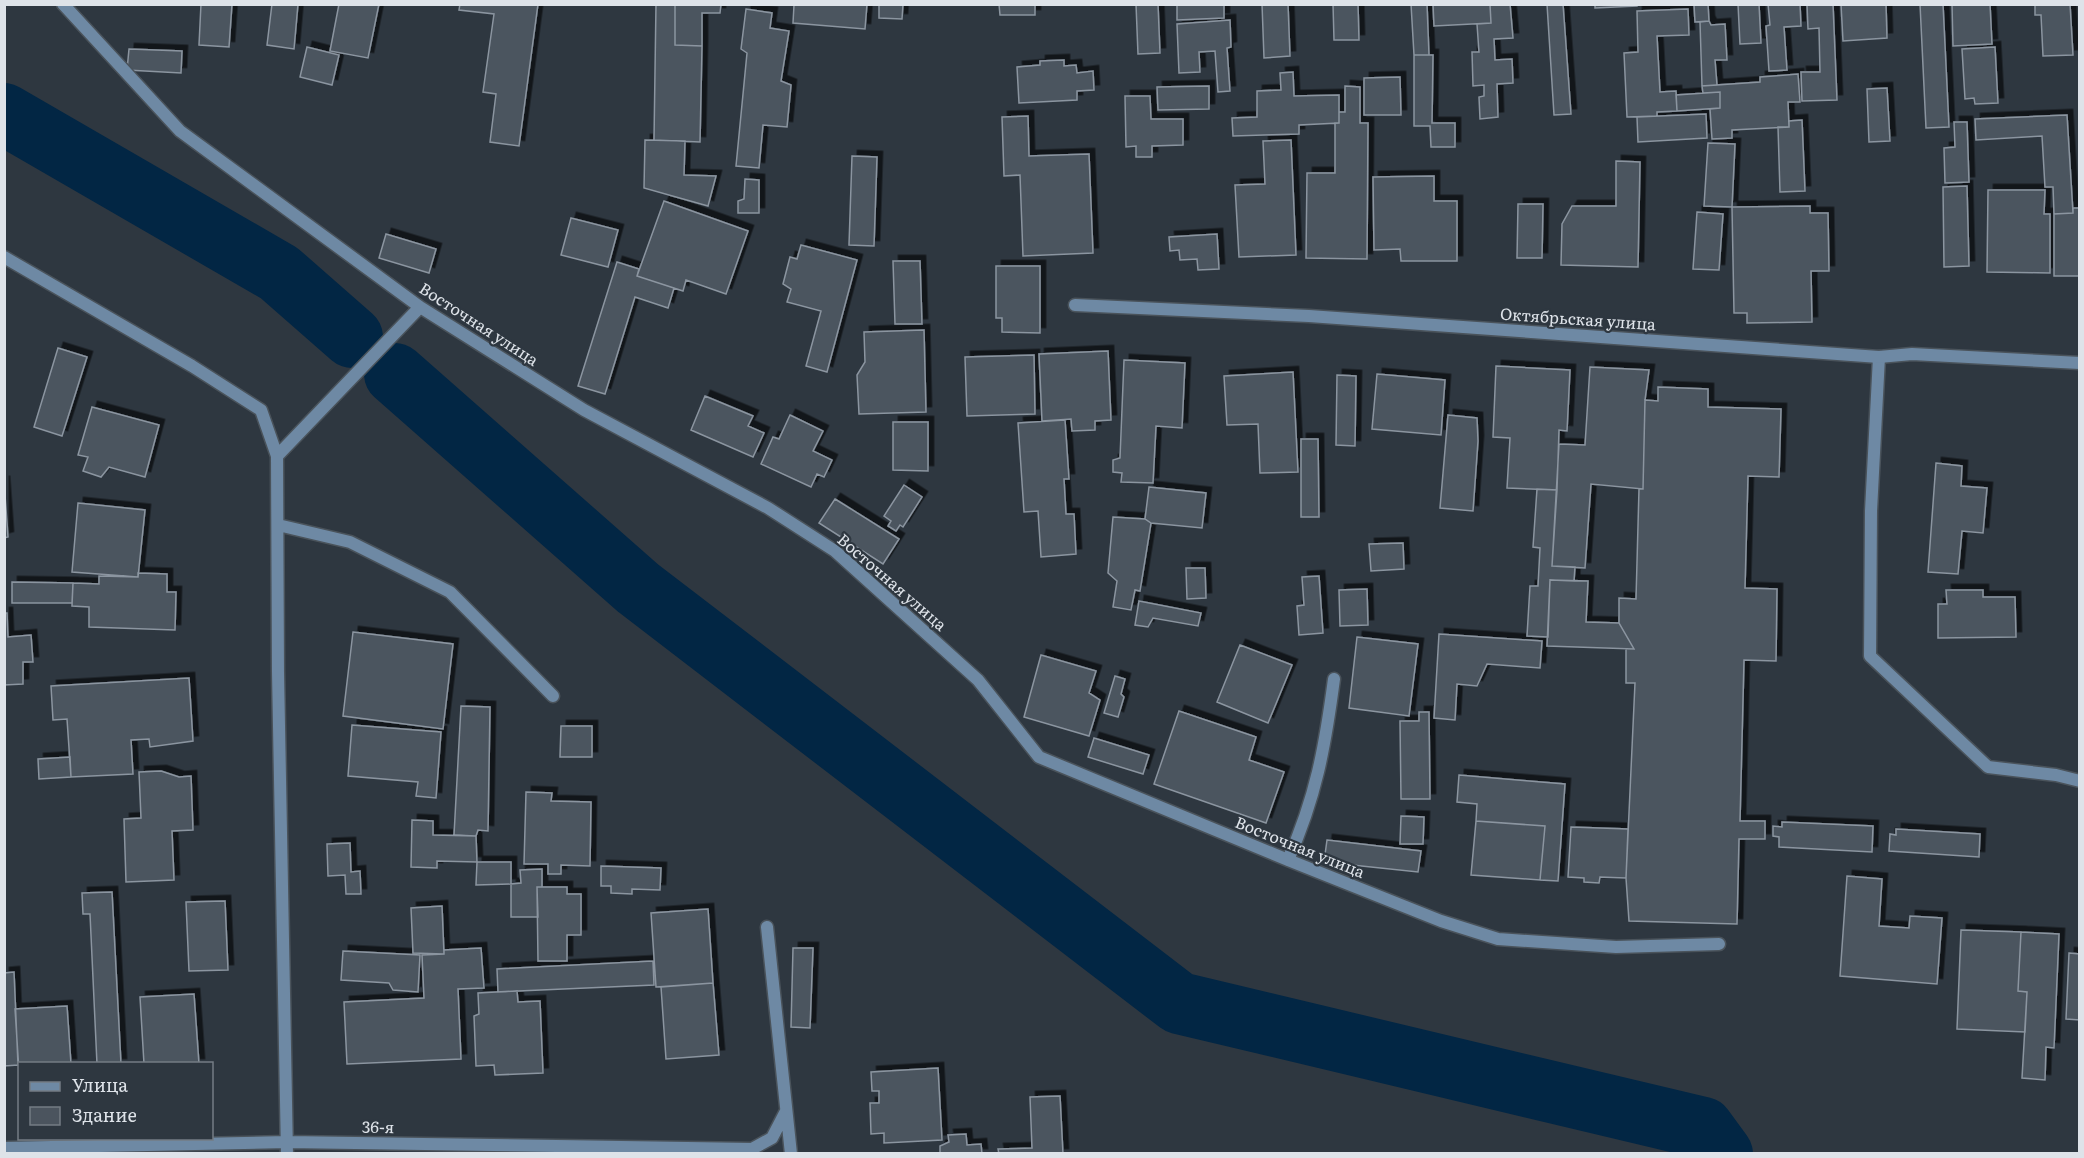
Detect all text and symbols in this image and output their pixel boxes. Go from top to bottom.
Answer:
street label: Восточная улица [415,276,544,371]
street label: Октябрьская улица [1499,301,1657,335]
street label: Восточная улица [833,527,953,636]
street label: Восточная улица [1232,809,1369,883]
legend [18,1062,213,1140]
text: Улица [72,1071,128,1098]
text: Здание [72,1101,137,1128]
street label: 36-я [362,1114,394,1138]

